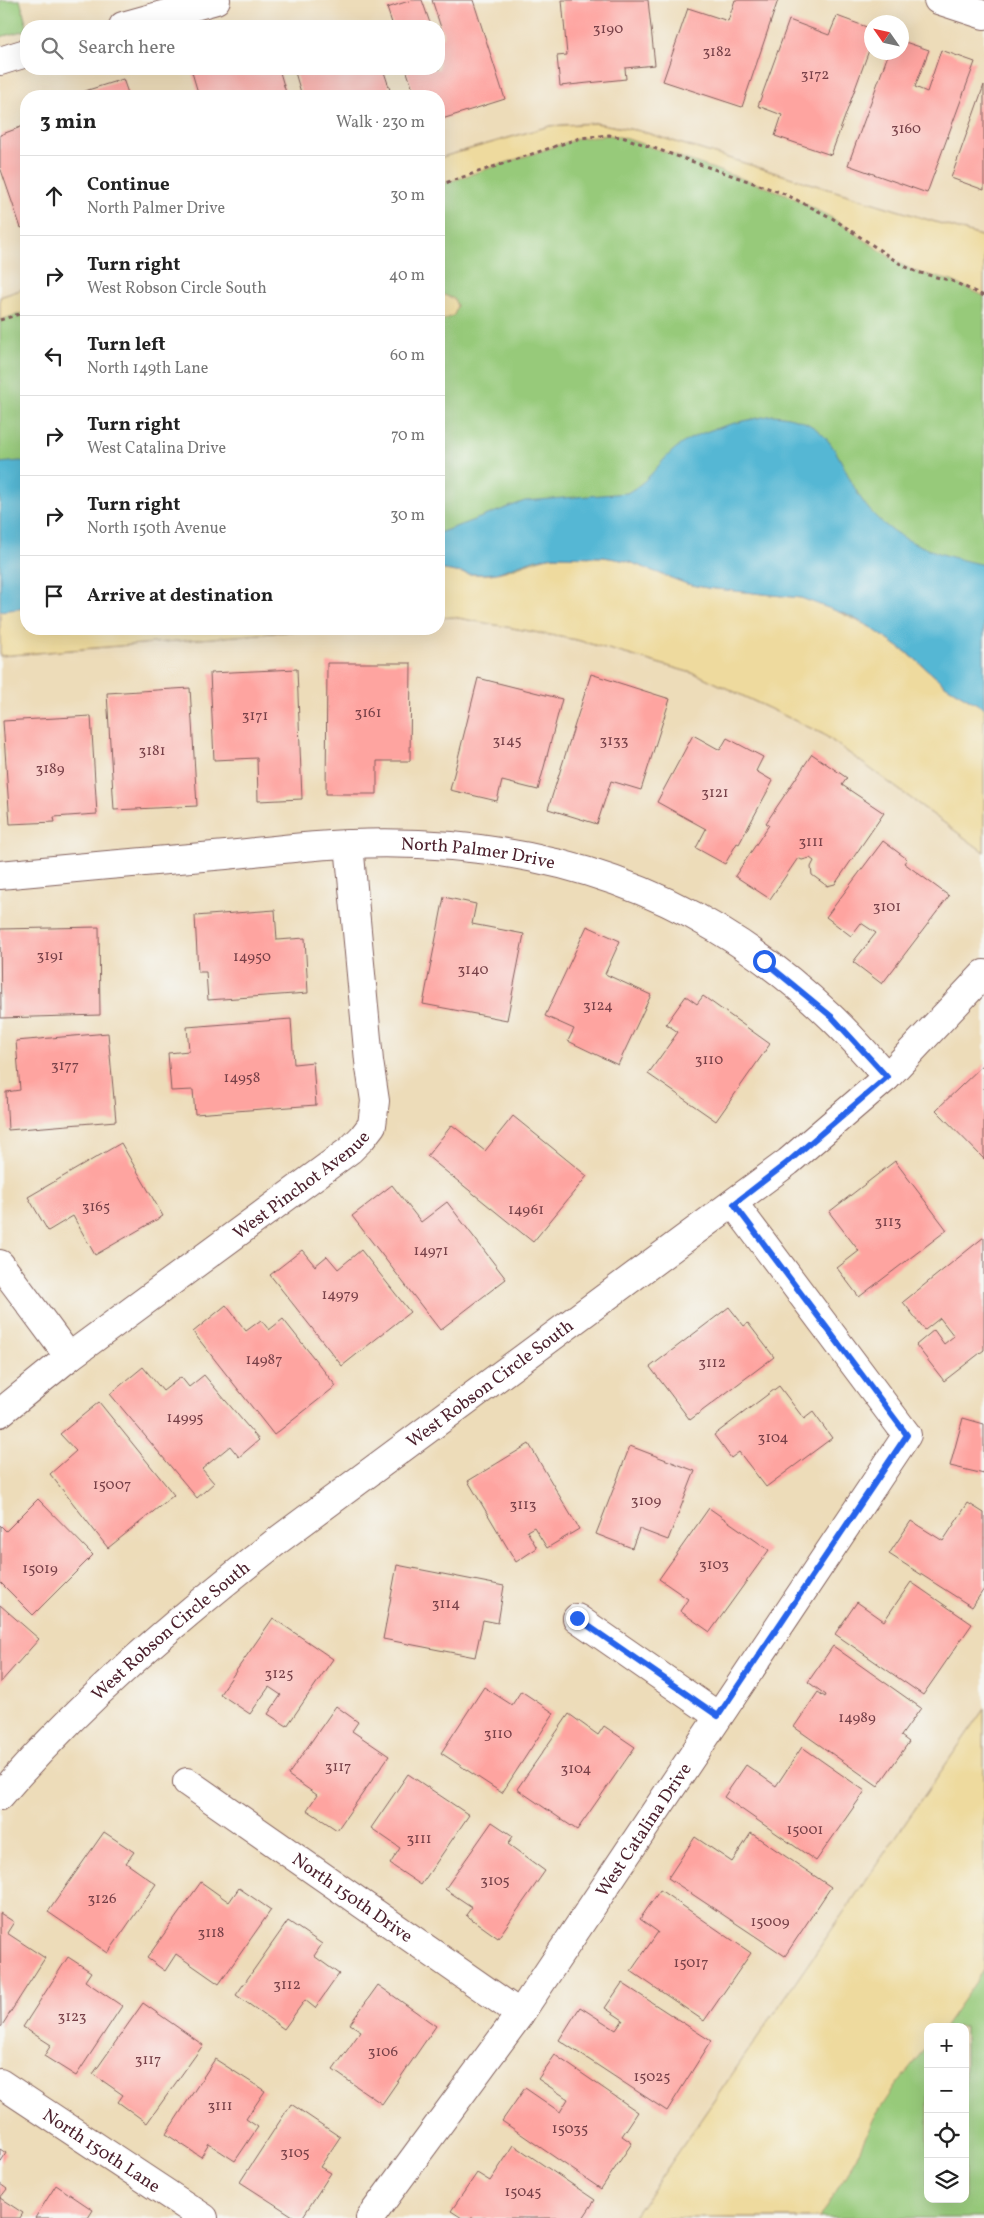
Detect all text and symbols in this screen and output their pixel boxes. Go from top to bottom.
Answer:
north arrow [864,15,909,60]
house number: 3190 [593,19,623,40]
search box [20,20,445,75]
icon: search [38,34,66,62]
text: Search here [78,35,175,61]
house number: 3182 [702,42,732,63]
house number: 3172 [801,65,829,86]
text: 3 min [40,108,96,137]
text: Walk · 230 m [336,112,425,134]
house number: 3160 [891,119,921,140]
text: Continue [87,172,170,198]
icon: ahead [40,182,68,210]
text: 30 m [390,185,425,207]
text: North Palmer Drive [87,198,225,220]
text: Turn right [87,252,180,278]
icon: right [40,262,68,290]
text: 40 m [389,265,425,287]
text: West Robson Circle South [87,278,267,300]
text: Turn left [87,332,166,358]
icon: left [40,342,68,370]
text: 60 m [390,345,425,367]
text: North 149th Lane [87,358,208,380]
text: Turn right [87,412,180,438]
icon: right [40,422,68,450]
text: 70 m [391,425,425,447]
text: West Catalina Drive [87,438,226,460]
text: Turn right [87,492,180,518]
icon: right [40,502,68,530]
text: 30 m [390,505,425,527]
text: North 150th Avenue [87,518,226,540]
icon: arrive [40,582,68,610]
text: Arrive at destination [87,583,273,609]
house number: 3161 [355,703,381,724]
house number: 3171 [242,706,268,727]
house number: 3145 [492,731,522,752]
house number: 3133 [600,731,628,752]
house number: 3181 [139,741,165,762]
house number: 3189 [36,759,65,780]
house number: 3121 [701,783,729,804]
street label: North Palmer Drive [400,832,557,876]
house number: 3111 [798,832,824,853]
house number: 3101 [873,897,901,918]
house number: 3191 [36,946,64,967]
house number: 14950 [233,947,271,968]
route start [753,950,776,973]
house number: 3140 [457,960,489,981]
house number: 3124 [583,996,613,1017]
house number: 3110 [695,1050,723,1071]
house number: 3177 [51,1056,79,1077]
house number: 14958 [224,1068,260,1089]
street label: West Pinchot Avenue [228,1126,377,1246]
house number: 3165 [82,1197,110,1218]
house number: 14961 [508,1200,544,1221]
house number: 3113 [874,1212,902,1233]
house number: 14971 [413,1241,449,1262]
house number: 14979 [321,1285,359,1306]
street label: West Robson Circle South [402,1314,580,1455]
house number: 14987 [245,1350,283,1371]
house number: 3112 [698,1353,726,1374]
house number: 14995 [166,1408,204,1429]
house number: 3104 [757,1428,789,1449]
house number: 15007 [93,1475,131,1496]
house number: 3109 [631,1491,661,1512]
house number: 3113 [509,1495,537,1516]
house number: 3103 [699,1555,729,1576]
street label: West Robson Circle South [87,1556,256,1707]
house number: 15019 [22,1559,58,1580]
house number: 3114 [432,1594,460,1615]
route end [566,1607,589,1630]
house number: 3125 [265,1664,293,1685]
house number: 14989 [838,1708,876,1729]
house number: 3110 [484,1724,512,1745]
house number: 3117 [325,1757,351,1778]
street label: West Catalina Drive [591,1758,698,1903]
house number: 3104 [560,1759,592,1780]
house number: 15001 [787,1820,823,1841]
house number: 3111 [406,1829,432,1850]
street label: North 150th Drive [287,1848,417,1950]
house number: 3105 [480,1871,510,1892]
house number: 3126 [87,1889,117,1910]
house number: 15009 [750,1912,790,1933]
house number: 3118 [198,1923,224,1944]
house number: 15017 [674,1953,708,1974]
house number: 3112 [273,1975,301,1996]
house number: 3123 [58,2007,86,2028]
map controls [924,2023,969,2203]
button: + [924,2023,969,2068]
house number: 3106 [368,2042,398,2063]
house number: 3117 [135,2050,161,2071]
house number: 15025 [633,2067,671,2088]
button: − [924,2068,969,2113]
house number: 3111 [207,2096,233,2117]
street label: North 150th Lane [37,2104,165,2200]
button: locate [924,2113,969,2158]
house number: 15035 [552,2119,588,2140]
house number: 3105 [280,2143,310,2164]
button: layers [924,2158,969,2203]
house number: 15045 [504,2182,542,2203]

